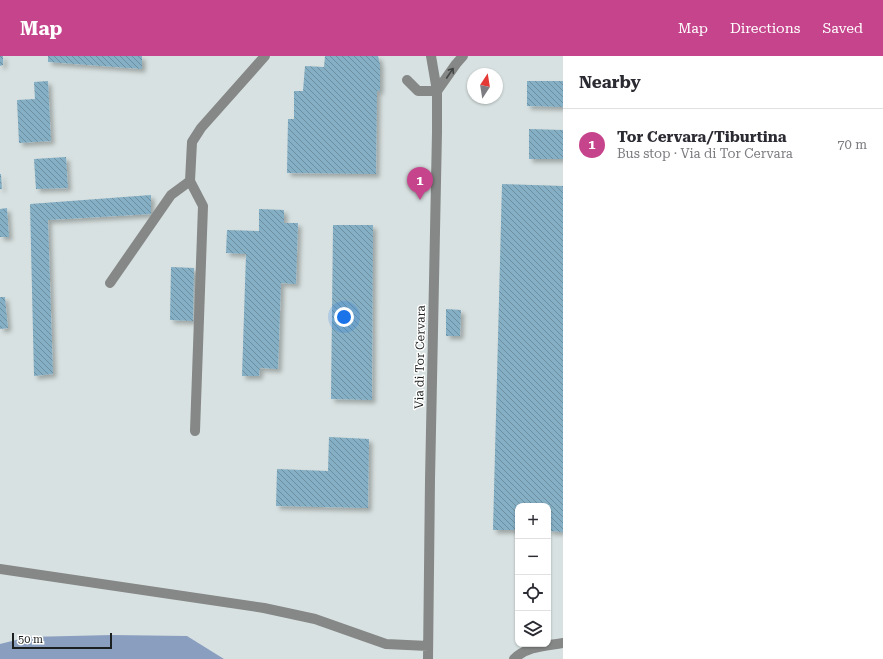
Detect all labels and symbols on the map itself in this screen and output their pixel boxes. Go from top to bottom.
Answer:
one-way arrow [445,68,454,79]
north arrow [467,68,503,104]
pin: 1 [407,167,433,200]
street label: Via di Tor Cervara [412,304,428,409]
your location [334,307,354,327]
scale bar [12,631,112,650]

